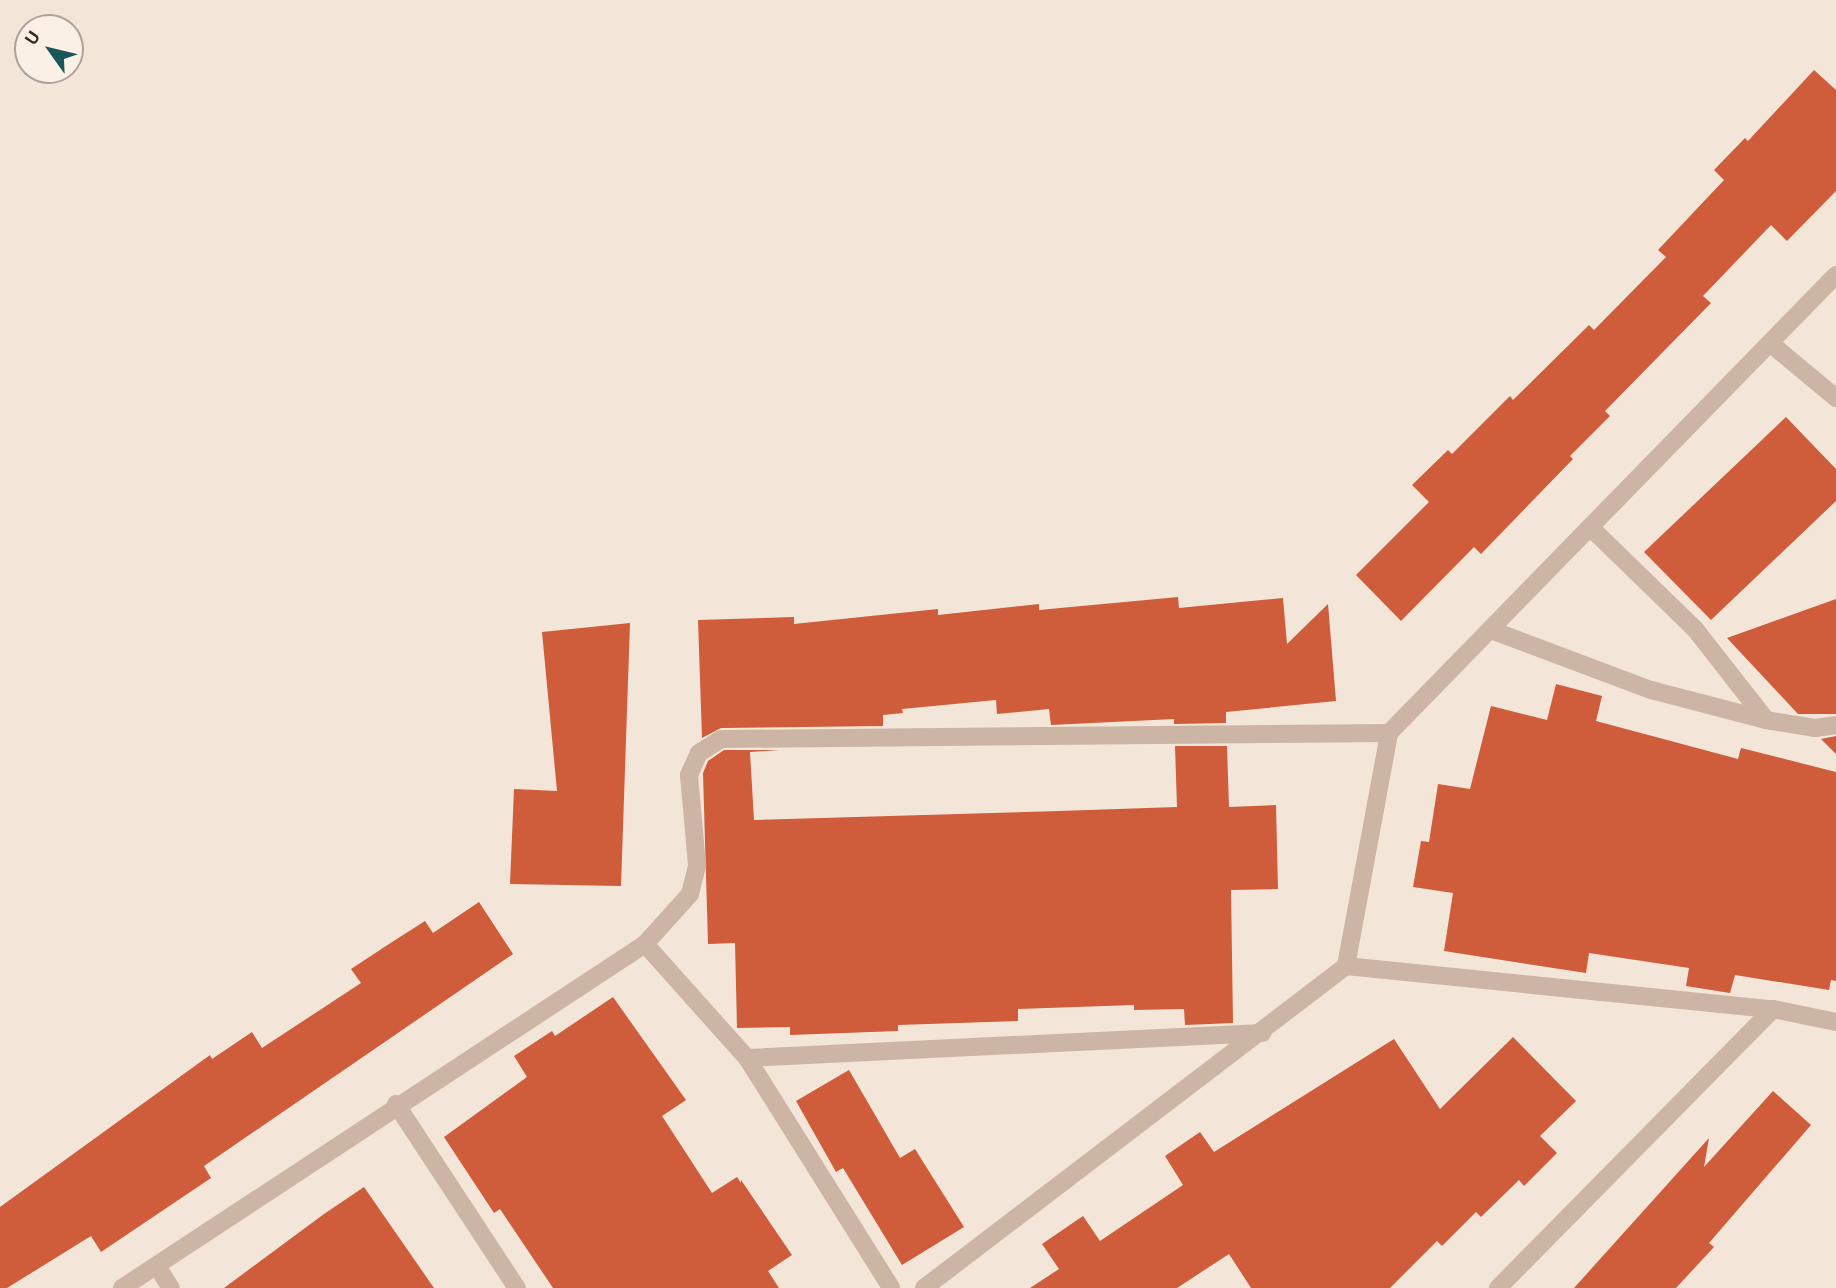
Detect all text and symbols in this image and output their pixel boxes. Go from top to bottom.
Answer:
north arrow [14,14,84,84]
text: U [22,28,44,48]

